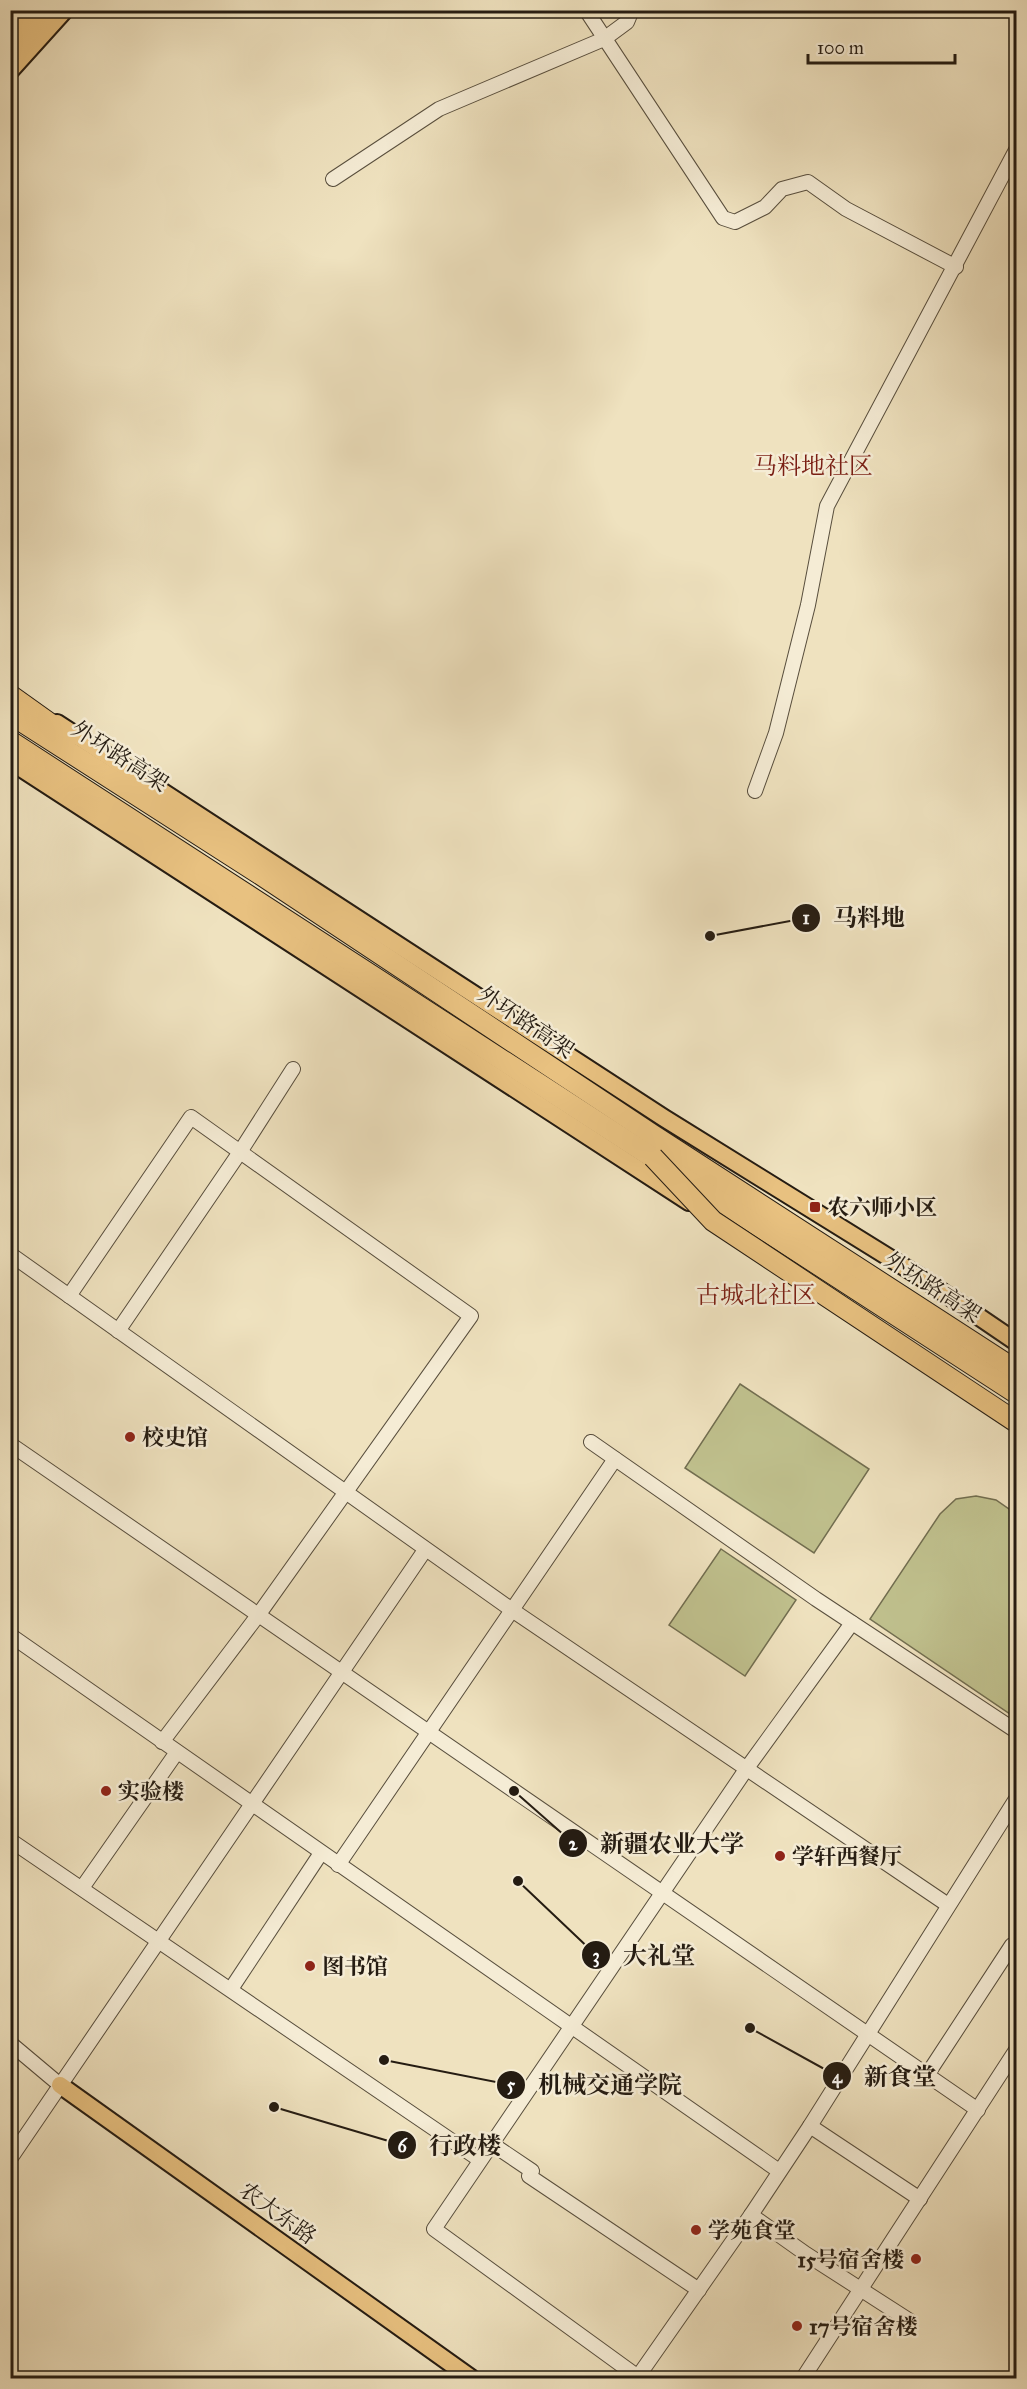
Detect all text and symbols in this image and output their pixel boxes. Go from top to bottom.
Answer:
scale bar [808,27,955,65]
text: 100 m [817,37,864,59]
district label: 马料地社区 [753,451,873,481]
street label: 外环路高架 [67,715,173,797]
callout: 马料地 [791,897,917,939]
text: 马料地 [833,903,905,933]
text: 1 [802,907,810,929]
street label: 外环路高架 [473,980,579,1064]
place label: 农六师小区 [827,1194,937,1221]
marker: 农六师小区 [808,1200,822,1214]
street label: 外环路高架 [880,1246,986,1328]
district label: 古城北社区 [696,1280,816,1310]
place label: 校史馆 [142,1424,208,1451]
marker: 校史馆 [123,1430,137,1444]
place label: 实验楼 [118,1778,184,1805]
marker: 实验楼 [99,1784,113,1798]
callout: 新疆农业大学 [558,1822,756,1864]
text: 新疆农业大学 [600,1829,744,1859]
text: 2 [569,1833,579,1855]
place label: 学轩西餐厅 [792,1843,902,1870]
marker: 学轩西餐厅 [773,1849,787,1863]
callout: 大礼堂 [581,1934,707,1976]
text: 大礼堂 [623,1941,695,1971]
text: 3 [592,1945,600,1968]
place label: 图书馆 [322,1953,388,1980]
marker: 图书馆 [303,1959,317,1973]
callout: 新食堂 [822,2055,948,2097]
text: 新食堂 [864,2062,936,2092]
callout: 机械交通学院 [496,2064,694,2106]
text: 4 [832,2066,843,2089]
text: 机械交通学院 [538,2070,682,2100]
text: 5 [507,2074,516,2096]
callout: 行政楼 [387,2124,513,2166]
text: 行政楼 [429,2131,501,2161]
text: 6 [397,2135,407,2157]
street label: 农大东路 [234,2176,322,2250]
place label: 学苑食堂 [708,2217,796,2244]
marker: 学苑食堂 [689,2223,703,2237]
place label: 15号宿舍楼 [797,2246,904,2273]
marker: 15号宿舍楼 [909,2252,923,2266]
place label: 17号宿舍楼 [809,2313,917,2340]
marker: 17号宿舍楼 [790,2319,804,2333]

